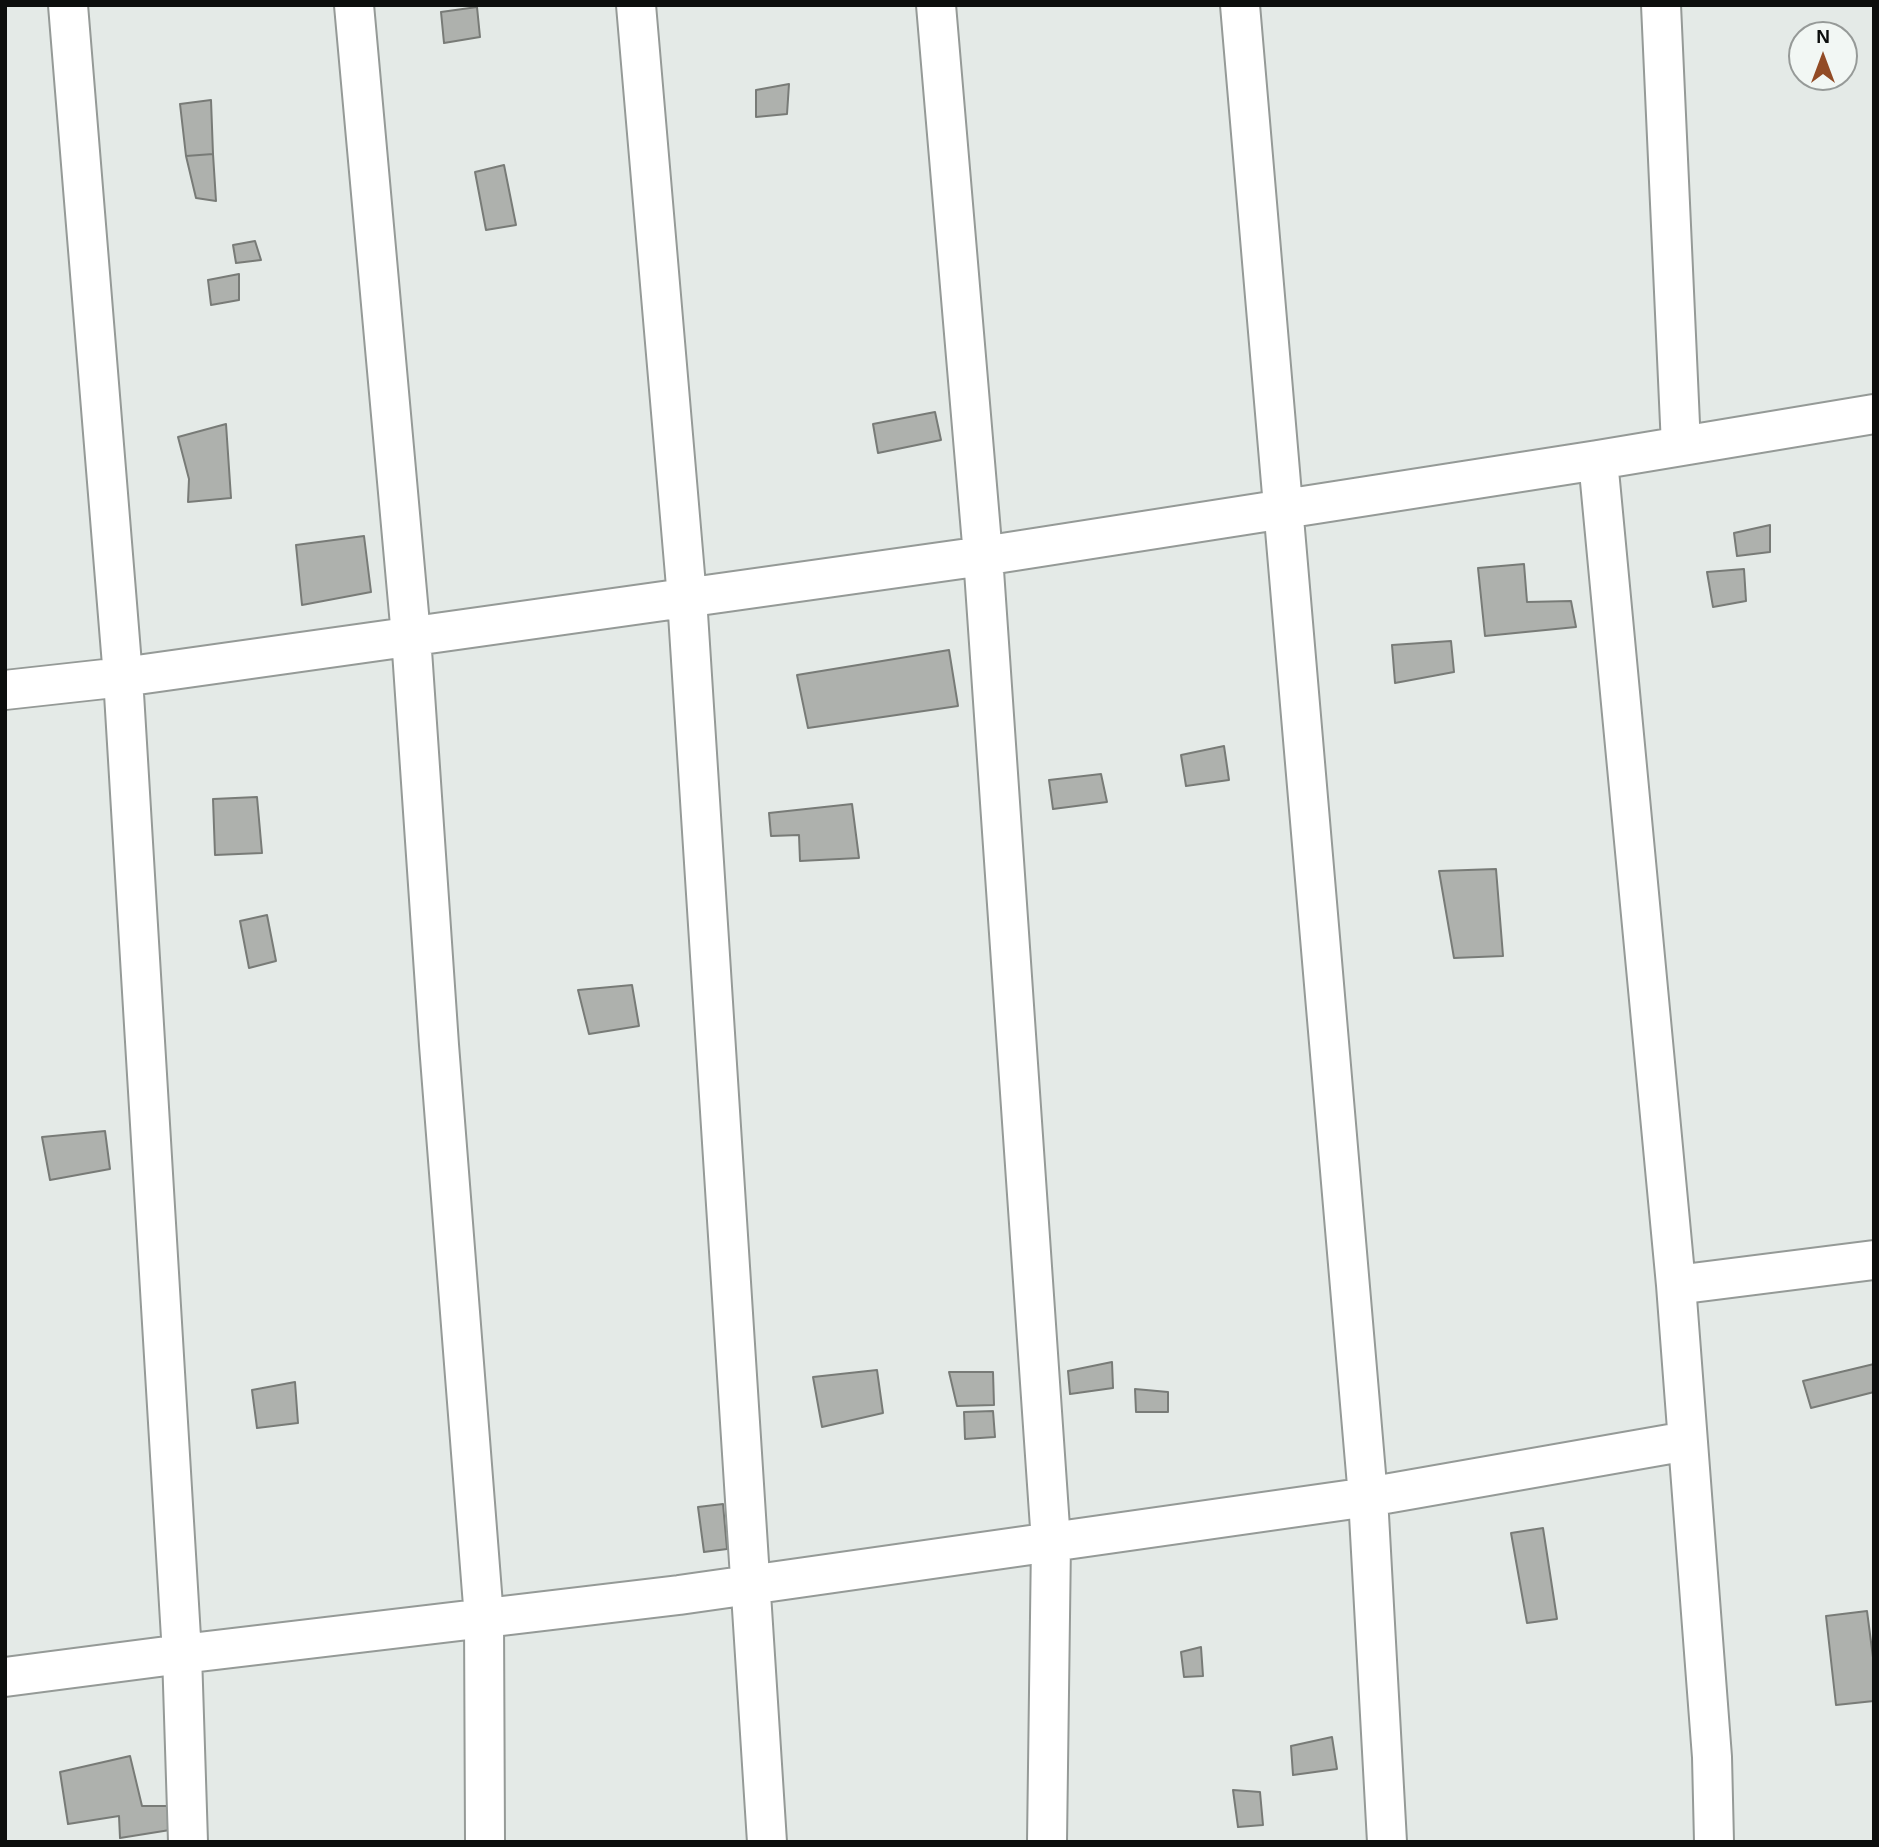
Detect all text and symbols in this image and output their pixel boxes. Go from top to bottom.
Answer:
north arrow [1788,21,1858,91]
text: N [1816,26,1830,47]

